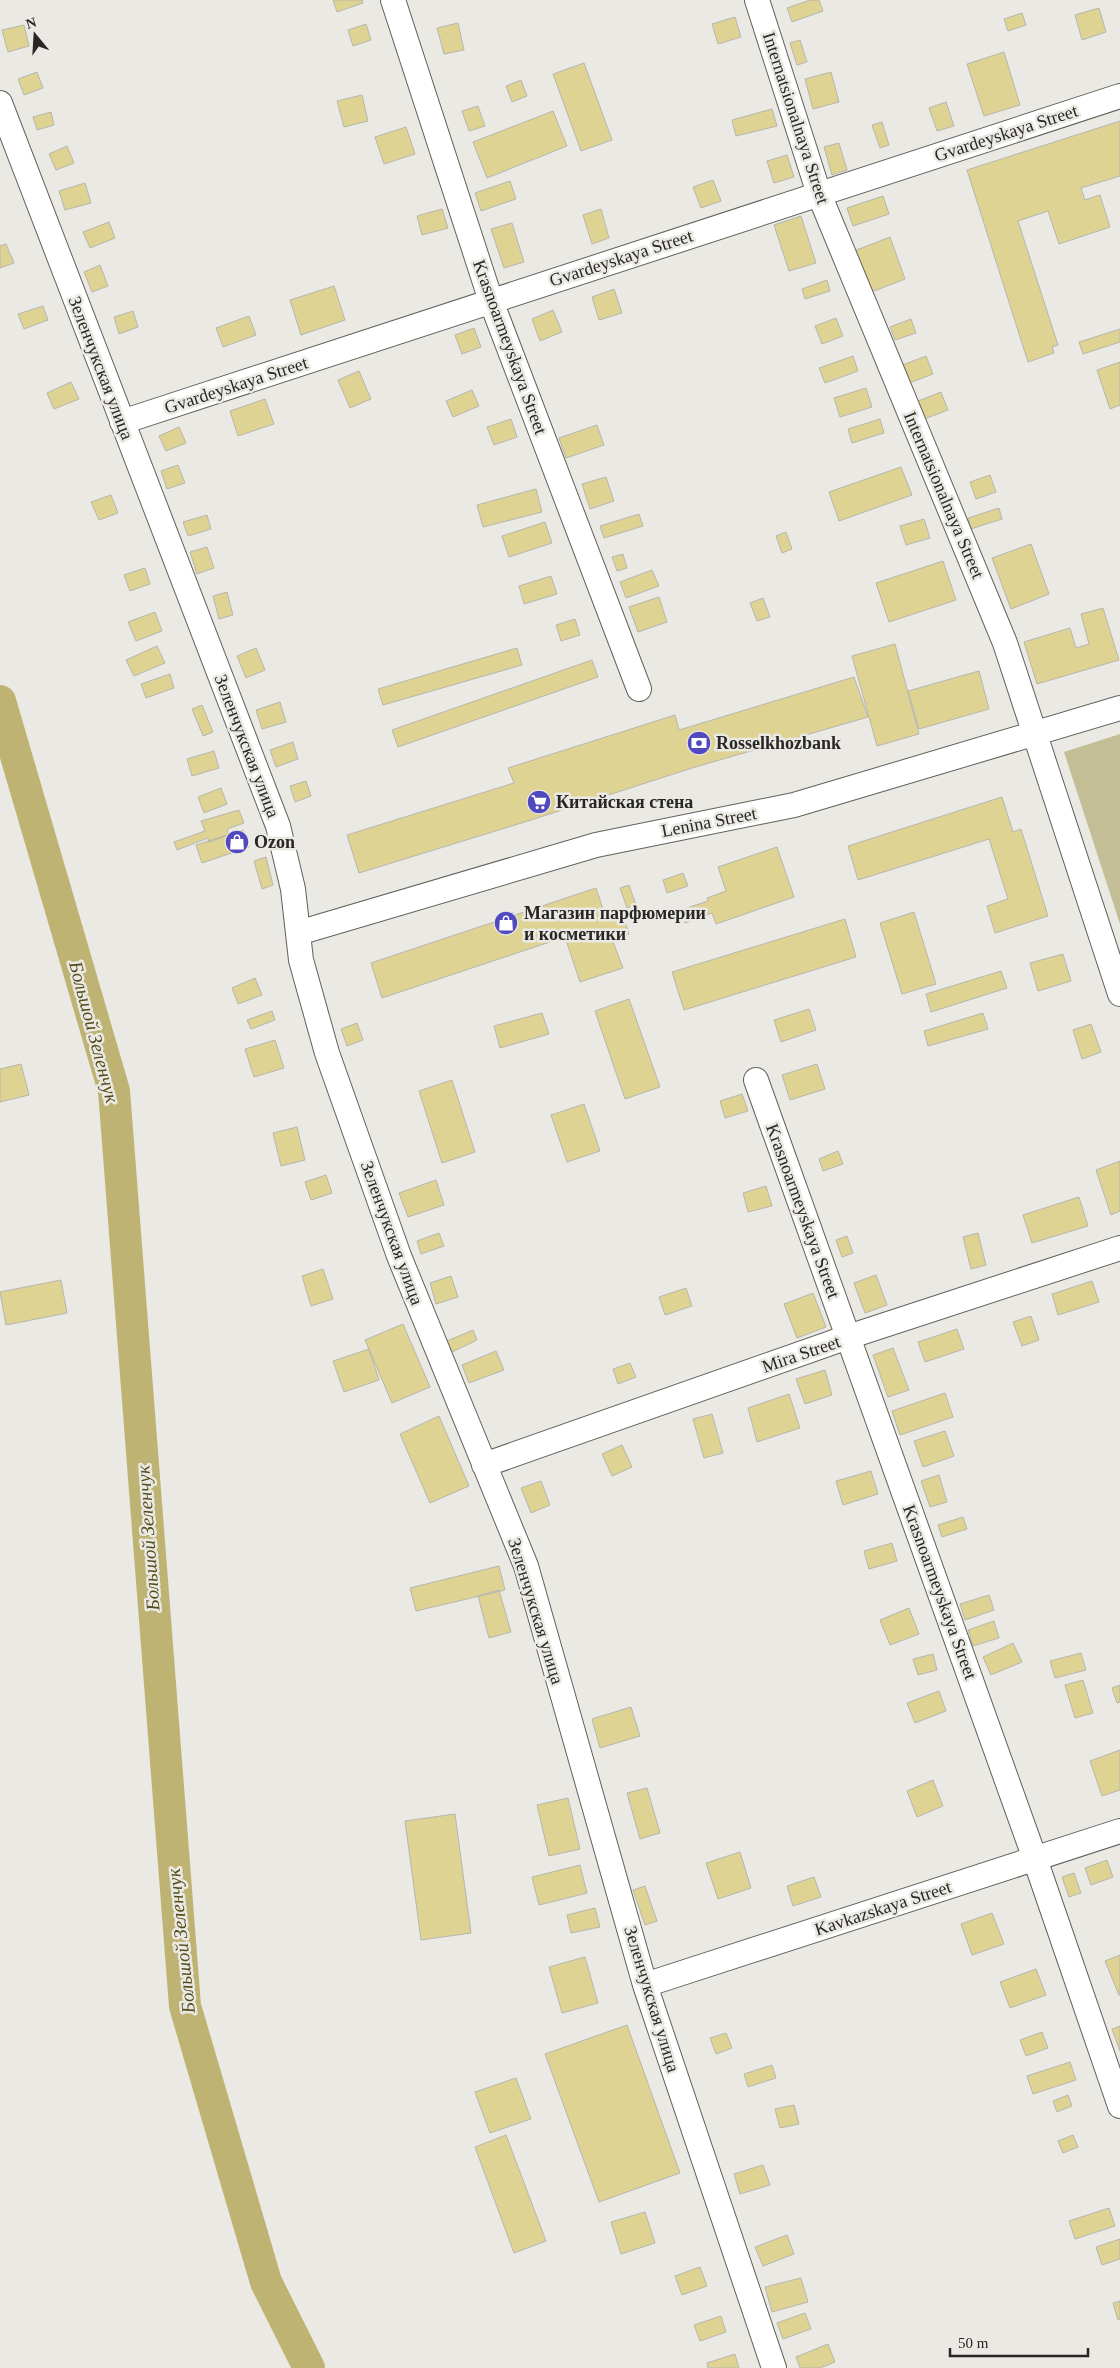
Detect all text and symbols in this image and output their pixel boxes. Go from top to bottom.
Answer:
north arrow [10,10,60,60]
text: N [24,14,38,32]
street label: Internatsionalnaya Street [759,30,833,206]
street label: Gvardeyskaya Street [932,100,1080,166]
street label: Gvardeyskaya Street [547,225,695,291]
street label: Krasnoarmeyskaya Street [469,257,551,437]
street label: Зеленчукская улица [64,294,138,442]
street label: Gvardeyskaya Street [162,352,310,418]
street label: Internatsionalnaya Street [900,409,988,581]
street label: Зеленчукская улица [210,672,284,820]
bank icon: Rosselkhozbank [686,730,712,756]
place label: Rosselkhozbank [716,733,841,753]
supermarket icon: Китайская стена [526,789,552,815]
place label: Китайская стена [556,792,693,812]
street label: Lenina Street [660,803,758,841]
shop icon: Ozon [224,829,250,855]
place label: Ozon [254,832,295,852]
place label: Магазин парфюмерии и косметики [524,903,706,944]
shop icon: Магазин парфюмерии и косметики [493,910,519,936]
water label: Большой Зеленчук [65,958,123,1106]
street label: Krasnoarmeyskaya Street [762,1121,844,1301]
street label: Зеленчукская улица [357,1158,427,1308]
street label: Mira Street [759,1331,843,1377]
water label: Большой Зеленчук [132,1464,164,1612]
street label: Krasnoarmeyskaya Street [899,1502,981,1682]
street label: Зеленчукская улица [504,1536,568,1686]
water label: Большой Зеленчук [163,1866,199,2016]
street label: Kavkazskaya Street [812,1876,954,1940]
street label: Зеленчукская улица [620,1924,684,2074]
scale bar [950,2326,1088,2358]
text: 50 m [958,2335,989,2351]

